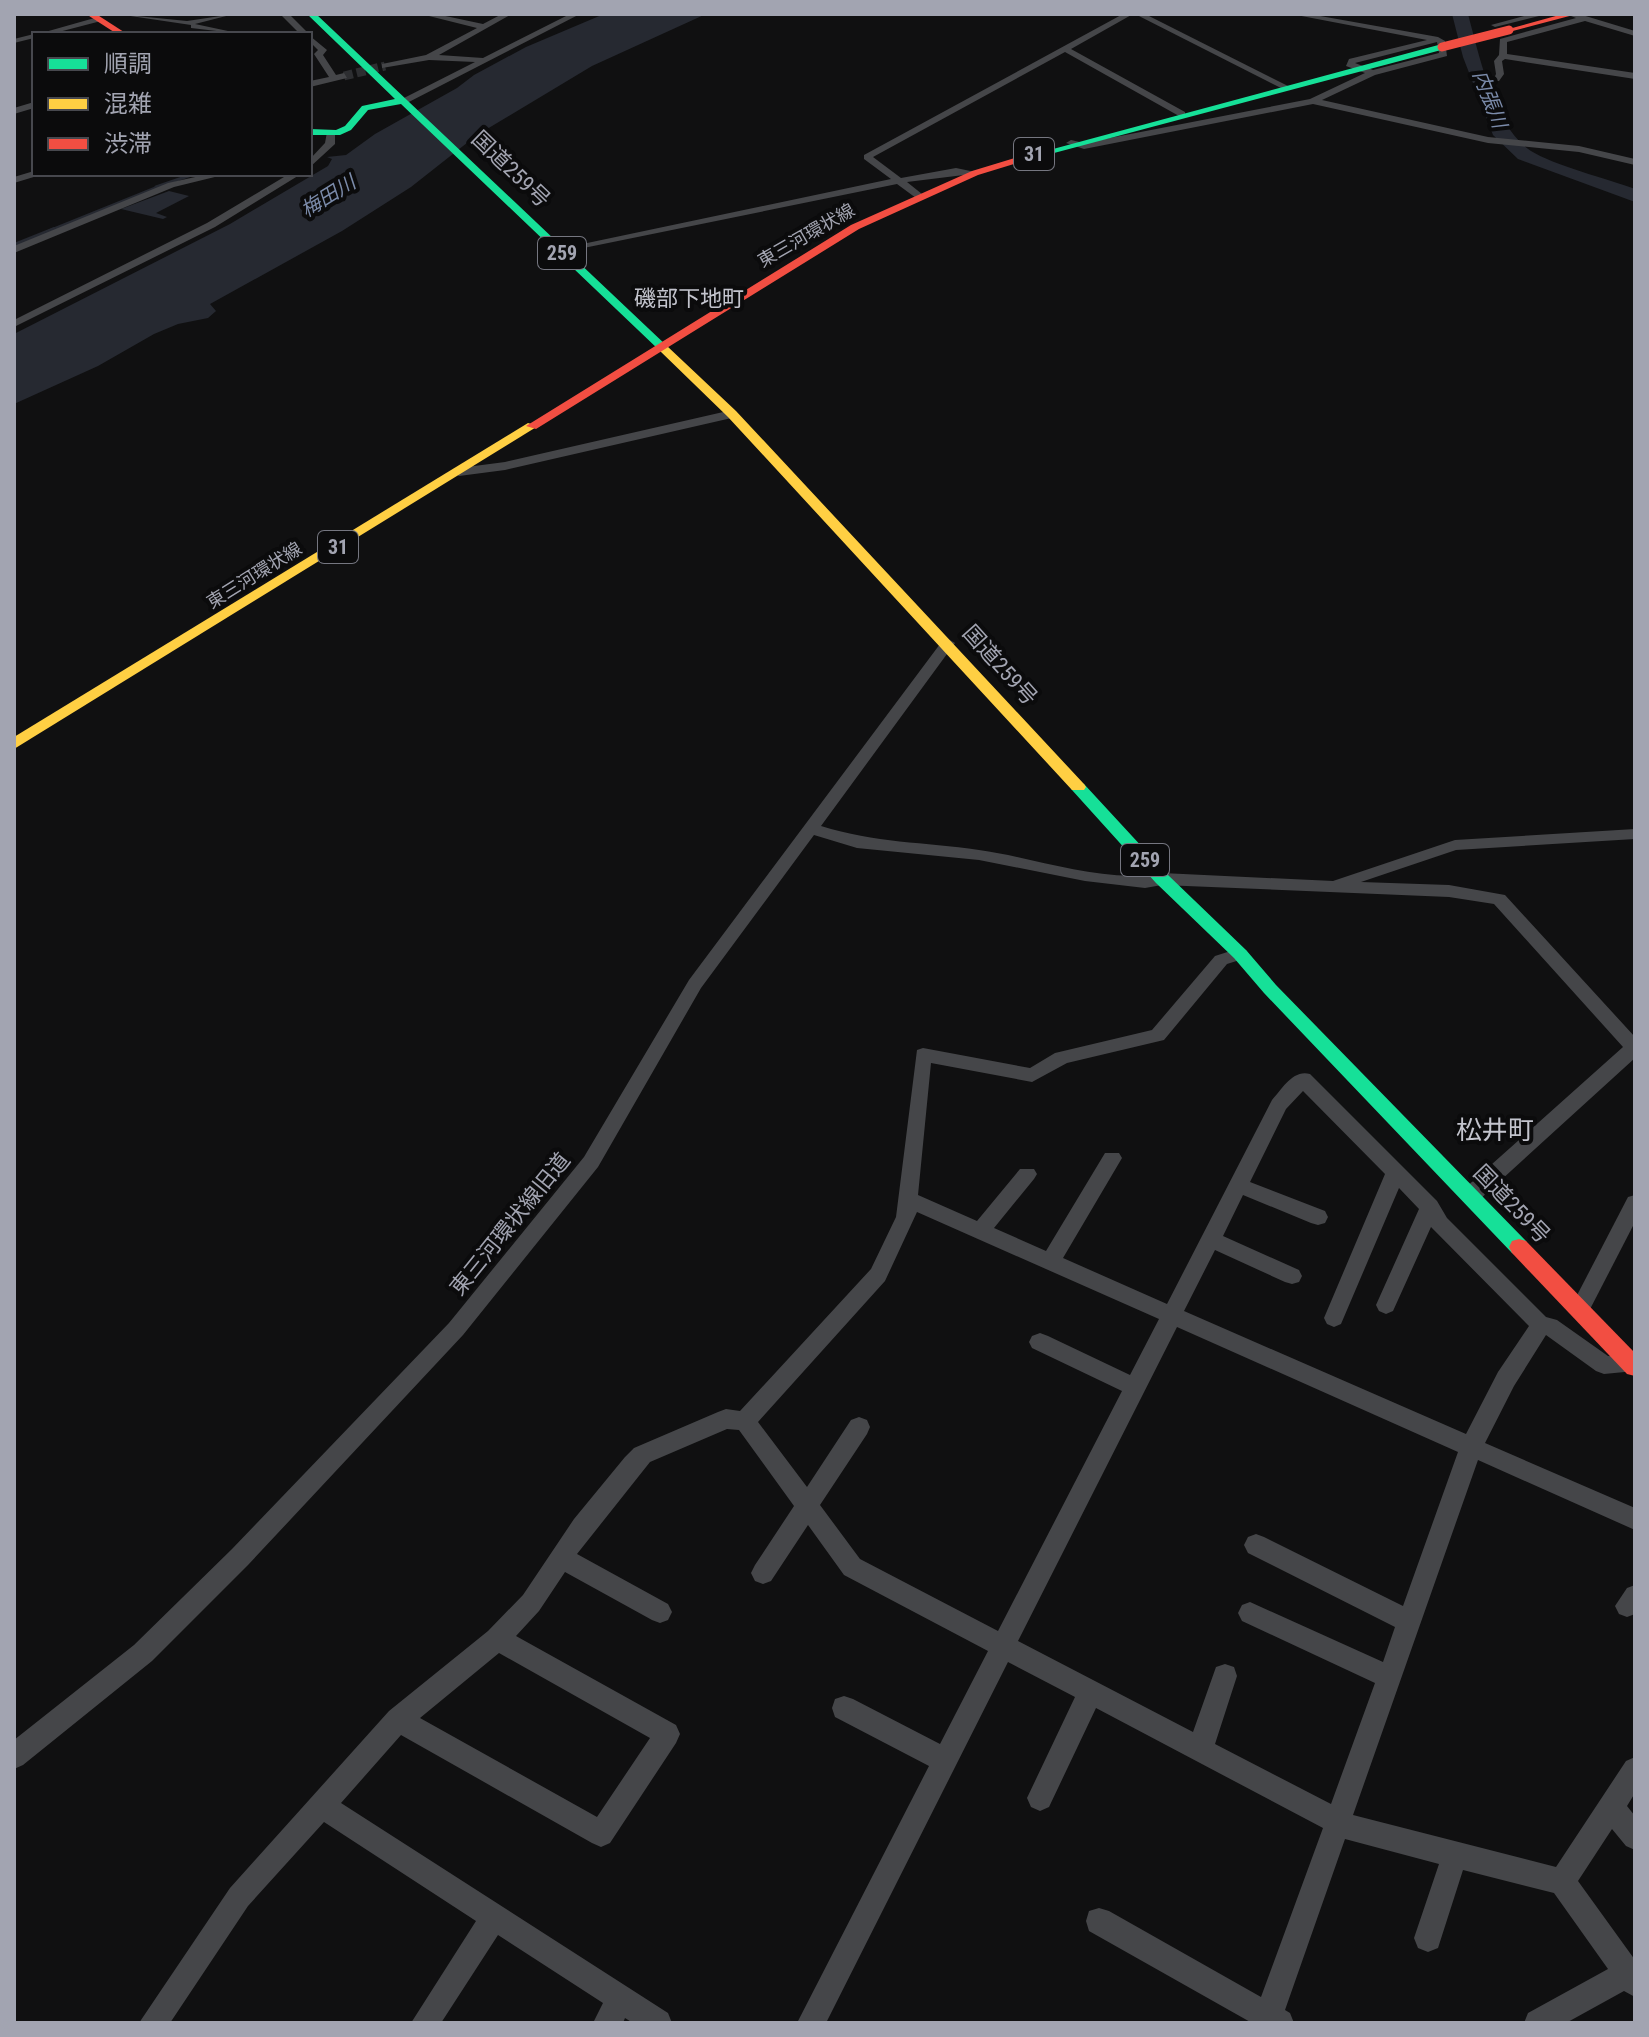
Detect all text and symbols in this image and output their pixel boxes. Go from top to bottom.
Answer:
legend [32,32,312,176]
text: 順調 [104,50,152,78]
water label: 内張川 [1468,67,1513,133]
text: 混雑 [104,90,152,118]
street label: 国道259号 [467,126,555,212]
text: 渋滞 [104,130,152,158]
road number: 31 [1014,138,1054,170]
water label: 梅田川 [296,169,361,222]
street label: 東三河環状線 [754,199,858,271]
road number: 259 [538,237,586,269]
district label: 磯部下地町 [634,286,744,311]
road number: 31 [318,531,358,563]
street label: 東三河環状線 [203,537,305,613]
street label: 国道259号 [958,620,1042,710]
road number: 259 [1121,844,1169,876]
district label: 松井町 [1456,1115,1534,1145]
street label: 東三河環状線旧道 [445,1148,575,1300]
street label: 国道259号 [1469,1160,1555,1248]

